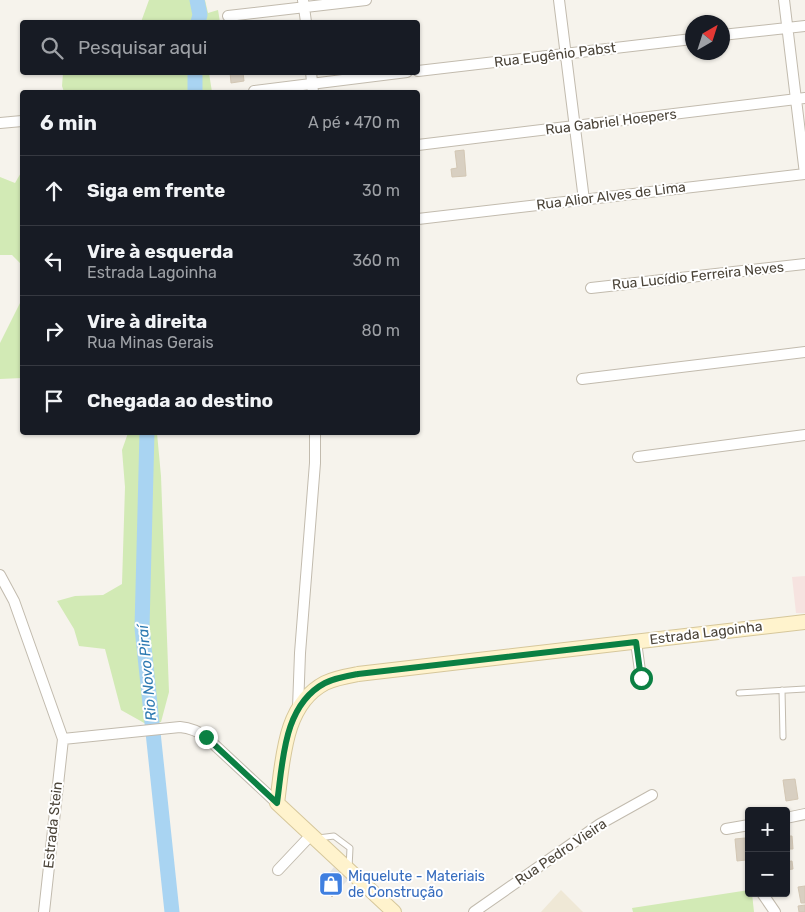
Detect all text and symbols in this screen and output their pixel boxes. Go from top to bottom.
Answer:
north arrow [685,15,730,60]
search box [20,20,420,75]
icon: search [38,34,66,62]
text: Pesquisar aqui [78,36,207,59]
street label: Rua Eugênio Pabst [493,39,617,71]
street label: Rua Gabriel Hoepers [544,106,678,138]
text: 6 min [40,110,97,135]
text: A pé · 470 m [308,113,400,132]
icon: ahead [40,177,68,205]
street label: Rua Alior Alves de Lima [535,178,687,214]
text: Siga em frente [87,179,225,202]
text: 30 m [362,181,400,200]
text: Vire à esquerda [87,240,234,263]
icon: left [40,247,68,275]
text: 360 m [352,251,400,270]
street label: Rua Lucídio Ferreira Neves [611,259,785,293]
text: Estrada Lagoinha [87,263,217,282]
text: Vire à direita [87,310,207,333]
icon: right [40,317,68,345]
text: 80 m [362,321,400,340]
text: Rua Minas Gerais [87,333,214,352]
icon: arrive [40,387,68,415]
text: Chegada ao destino [87,389,273,412]
street label: Estrada Lagoinha [649,618,763,648]
water label: Rio Novo Piraí [134,622,160,722]
route start [630,667,653,690]
route end [195,726,218,749]
street label: Estrada Stein [40,781,66,869]
map controls [745,807,790,897]
button: + [745,807,790,852]
street label: Rua Pedro Vieira [512,815,610,889]
button: − [745,852,790,897]
place label: Miquelute - Materiais de Construção [348,868,485,901]
shop icon: Miquelute - Materiais de Construção [318,871,344,897]

